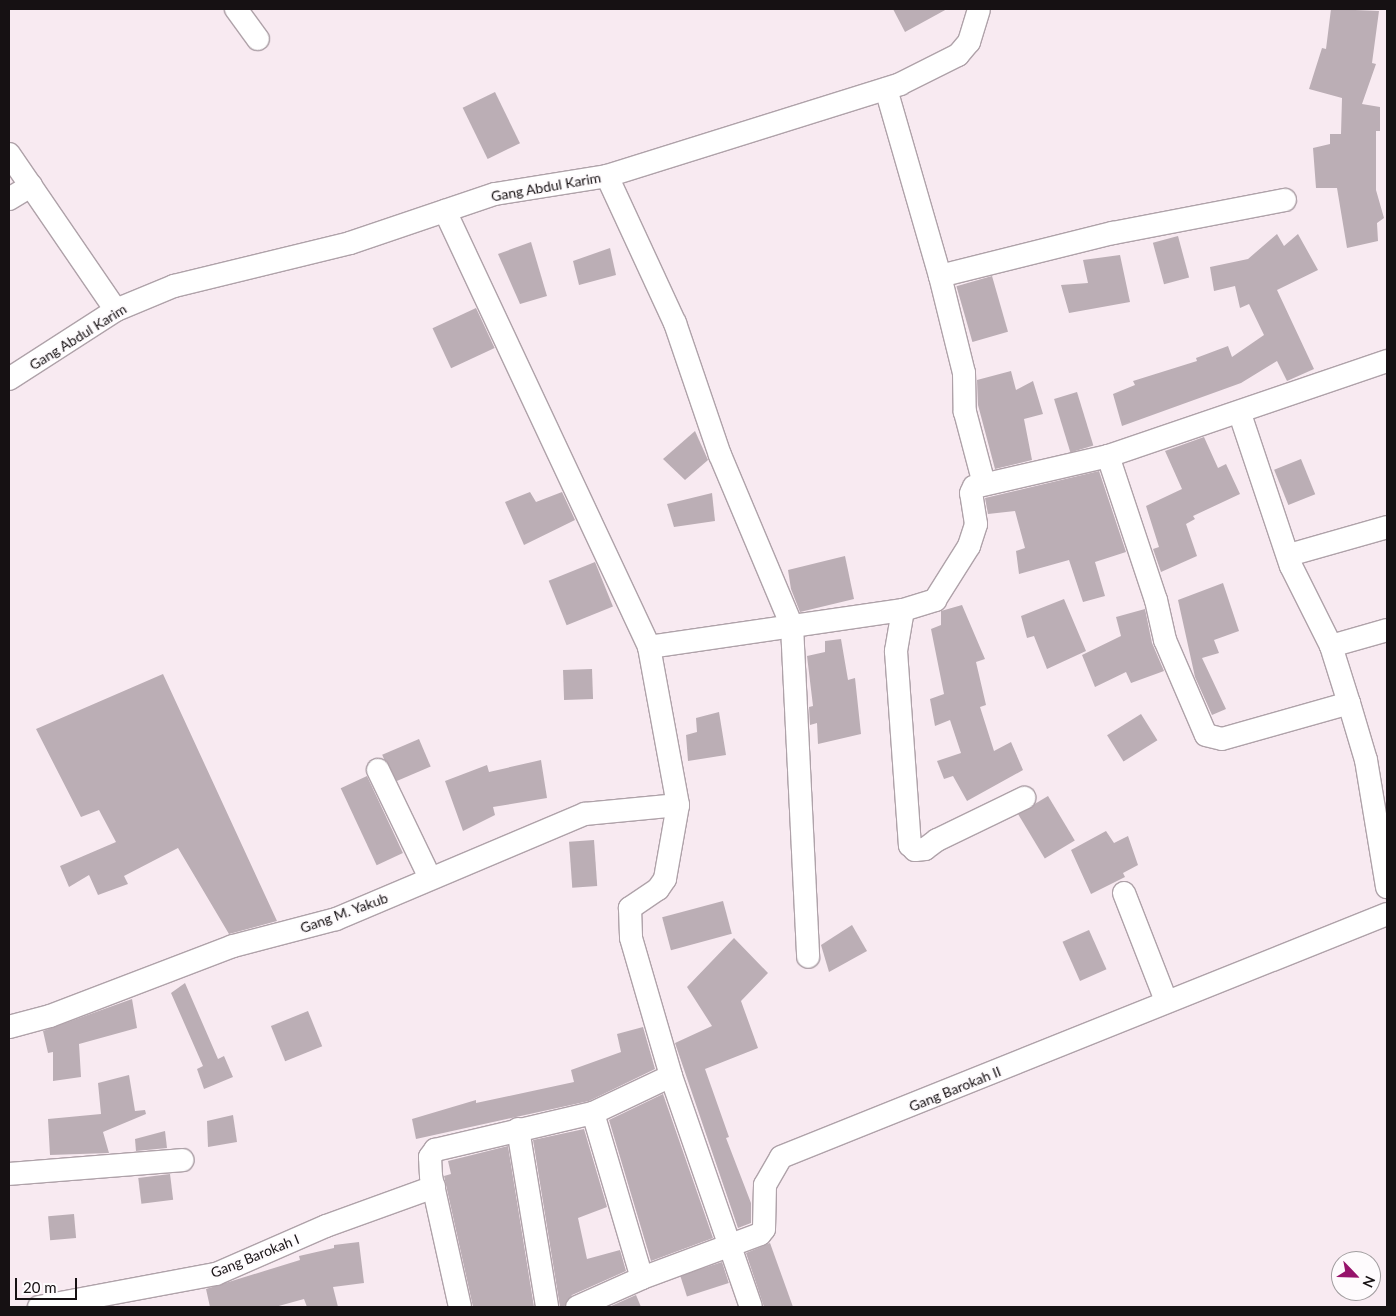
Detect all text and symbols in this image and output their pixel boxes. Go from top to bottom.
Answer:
street label: Gang Abdul Karim [489,169,603,205]
street label: Gang Abdul Karim [26,300,130,374]
street label: Gang M. Yakub [298,889,390,937]
street label: Gang Barokah II [907,1063,1003,1115]
street label: Gang Barokah I [208,1231,302,1281]
north arrow [1331,1251,1381,1301]
scale bar [18,1268,80,1300]
text: N [1359,1274,1379,1290]
text: 20 m [23,1278,57,1296]

